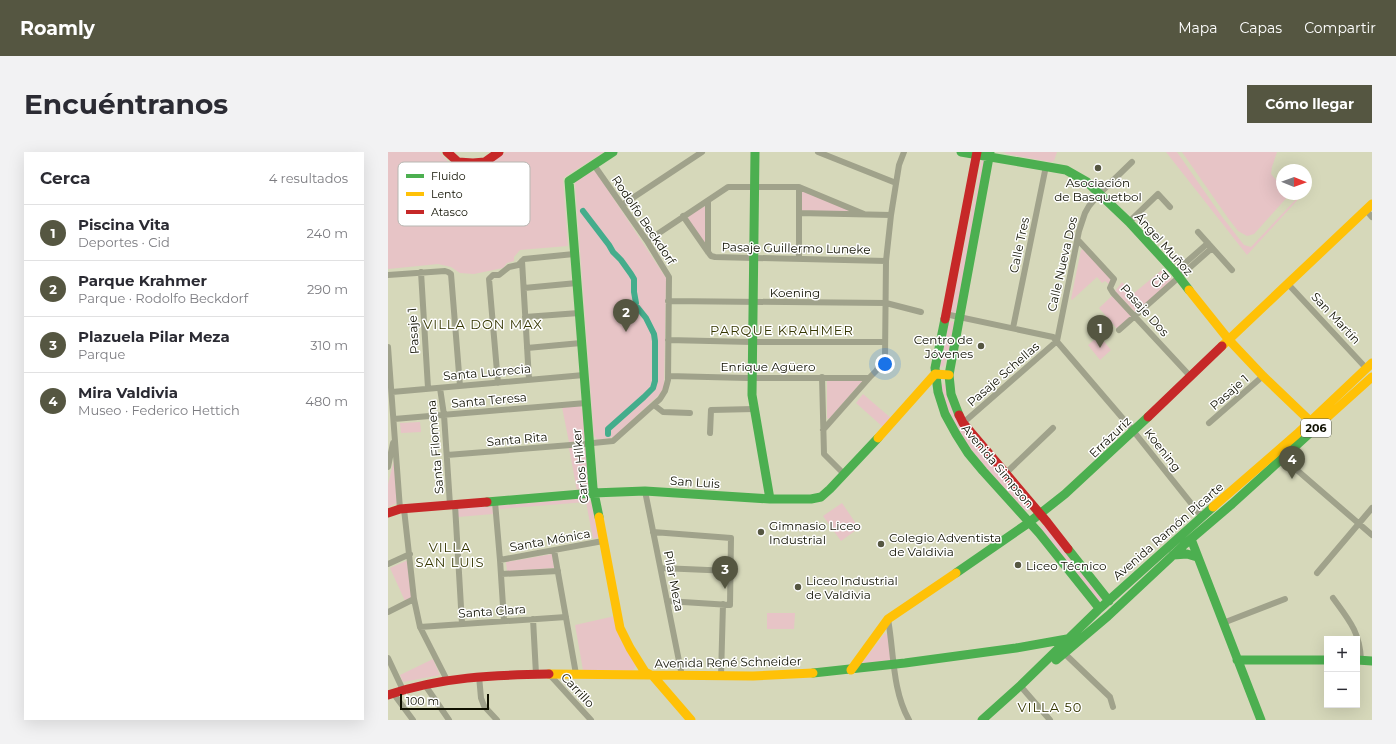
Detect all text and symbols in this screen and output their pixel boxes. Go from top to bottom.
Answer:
text: Roamly [20,17,95,40]
text: Mapa [1178,19,1218,37]
text: Capas [1240,19,1282,37]
text: Compartir [1304,19,1376,37]
button: Cómo llegar [1247,85,1372,123]
text: Encuéntranos [24,87,228,121]
legend [398,162,530,226]
marker: Asociación de Basquetbol [1093,163,1103,173]
north arrow [1276,164,1312,200]
text: Cerca [40,168,90,188]
text: Fluido [431,169,466,183]
text: 4 resultados [269,170,348,186]
street label: Rodolfo Beckdorf [609,173,680,268]
place label: Asociación de Basquetbol [1054,175,1142,204]
text: Lento [431,187,463,201]
text: Atasco [431,205,468,219]
street label: Ángel Muñoz [1132,209,1196,279]
text: Piscina Vita [78,215,170,234]
street label: Calle Nueva Dos [1044,215,1080,313]
street label: Calle Tres [1006,216,1032,274]
text: 1 [50,225,56,241]
text: 240 m [307,225,348,241]
text: Deportes · Cid [78,234,170,250]
street label: Pasaje Guillermo Luneke [721,239,871,257]
street label: Cid [1148,267,1172,291]
text: Parque Krahmer [78,271,207,290]
text: 2 [49,281,57,297]
text: 290 m [307,281,348,297]
street label: Pasaje Dos [1118,281,1173,339]
street label: Koening [770,285,820,300]
street label: San Martín [1308,289,1364,347]
text: Parque · Rodolfo Beckdorf [78,290,248,306]
pin: 2 [613,299,639,332]
street label: Pasaje 1 [404,307,422,355]
pin: 1 [1087,315,1113,348]
district label: VILLA DON MAX [423,316,543,332]
district label: PARQUE KRAHMER [710,322,854,338]
text: Plazuela Pilar Meza [78,327,230,346]
place label: Centro de Jóvenes [914,332,973,361]
text: 3 [49,337,57,353]
text: 310 m [310,337,348,353]
street label: Pasaje Schellas [964,338,1042,409]
marker: Centro de Jóvenes [976,341,986,351]
text: Parque [78,346,125,362]
your location [875,354,895,374]
street label: Enrique Agüero [721,359,815,374]
street label: Santa Lucrecia [442,361,532,383]
street label: Pasaje 1 [1207,371,1251,413]
text: Mira Valdivia [78,383,178,402]
street label: Santa Teresa [451,389,527,411]
text: 4 [49,393,57,409]
text: 480 m [305,393,348,409]
street label: Santa Filomena [423,399,447,495]
text: Museo · Federico Hettich [78,402,240,418]
street label: Errázuriz [1086,413,1134,461]
road number: 206 [1301,419,1331,437]
street label: Avenida Simpson [959,421,1037,511]
street label: Koening [1141,425,1185,475]
street label: Carlos Hilker [569,428,591,504]
street label: Santa Rita [486,429,548,449]
pin: 4 [1279,446,1305,479]
street label: San Luis [670,473,721,491]
street label: Avenida Ramón Picarte [1110,479,1226,583]
place label: Gimnasio Liceo Industrial [769,518,861,547]
street label: Santa Mónica [509,526,591,554]
marker: Gimnasio Liceo Industrial [756,527,766,537]
place label: Colegio Adventista de Valdivia [889,530,1001,559]
district label: VILLA SAN LUIS [416,539,485,570]
marker: Colegio Adventista de Valdivia [876,539,886,549]
street label: Pilar Meza [661,549,687,613]
pin: 3 [712,556,738,589]
place label: Liceo Técnico [1026,558,1107,573]
marker: Liceo Técnico [1013,560,1023,570]
place label: Liceo Industrial de Valdivia [806,573,898,602]
marker: Liceo Industrial de Valdivia [793,582,803,592]
street label: Santa Clara [458,601,526,621]
map controls [1324,636,1360,708]
button: + [1324,636,1360,672]
street label: Avenida René Schneider [654,653,802,671]
street label: Carrillo [558,669,598,711]
button: − [1324,672,1360,708]
scale bar [400,692,489,711]
text: 100 m [406,694,439,708]
district label: VILLA 50 [1018,699,1082,715]

